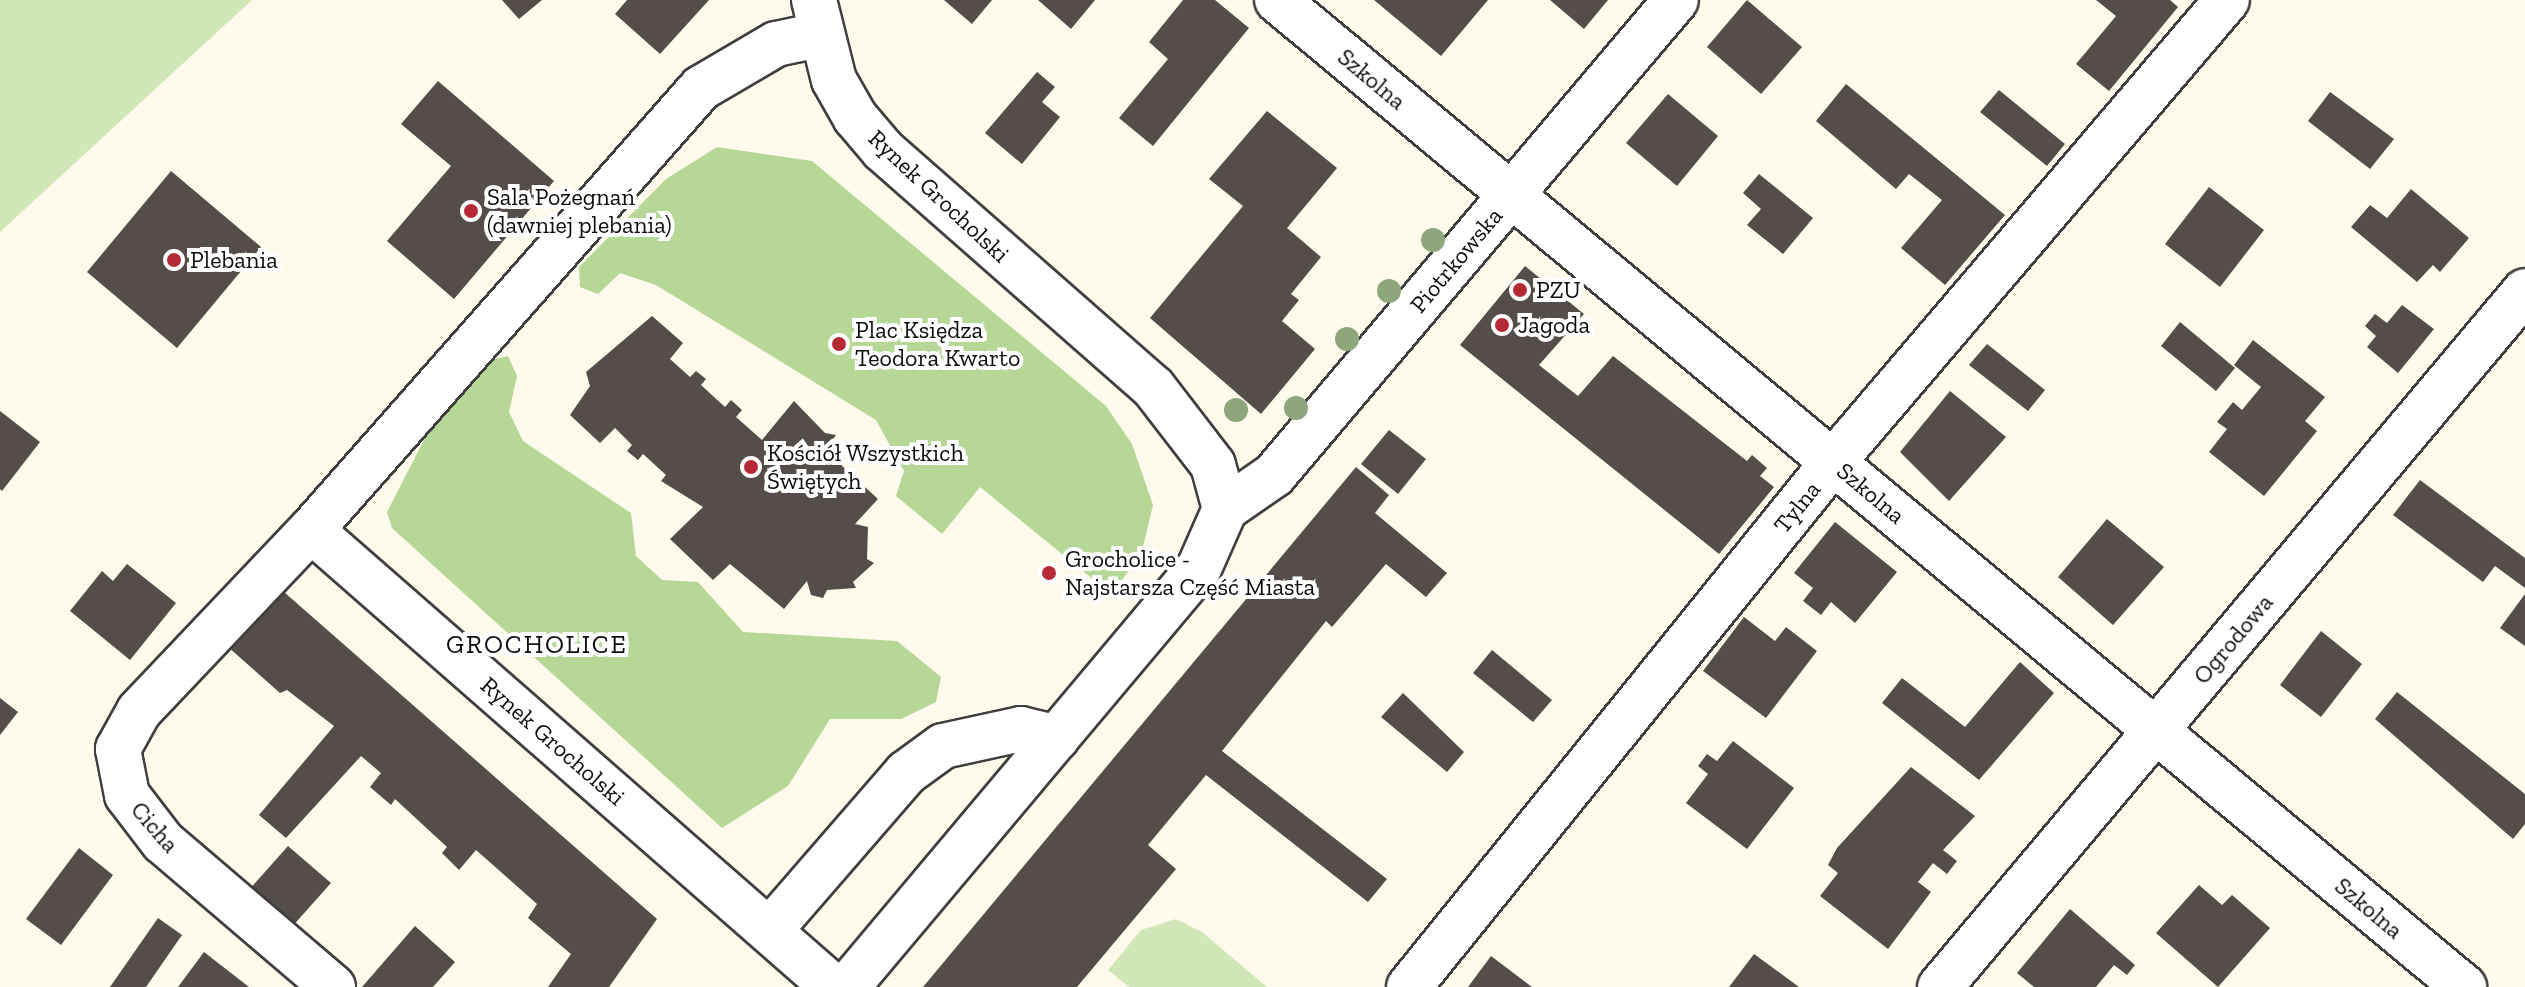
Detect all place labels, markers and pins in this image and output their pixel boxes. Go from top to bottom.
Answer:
place label: Sala Pożegnań (dawniej plebania) [487,183,672,239]
marker: Sala Pożegnań (dawniej plebania) [462,202,480,220]
place label: Plebania [190,246,278,274]
marker: Plebania [165,251,183,269]
place label: PZU [1536,276,1581,304]
marker: PZU [1511,281,1529,299]
place label: Jagoda [1518,311,1590,339]
place label: Plac Księdza Teodora Kwarto [855,316,1020,372]
marker: Jagoda [1493,316,1511,334]
marker: Plac Księdza Teodora Kwarto [830,335,848,353]
place label: Kościół Wszystkich Świętych [767,439,965,495]
marker: Kościół Wszystkich Świętych [742,458,760,476]
place label: Grocholice - Najstarsza Część Miasta [1065,545,1315,601]
marker: Grocholice - Najstarsza Część Miasta [1040,564,1058,582]

